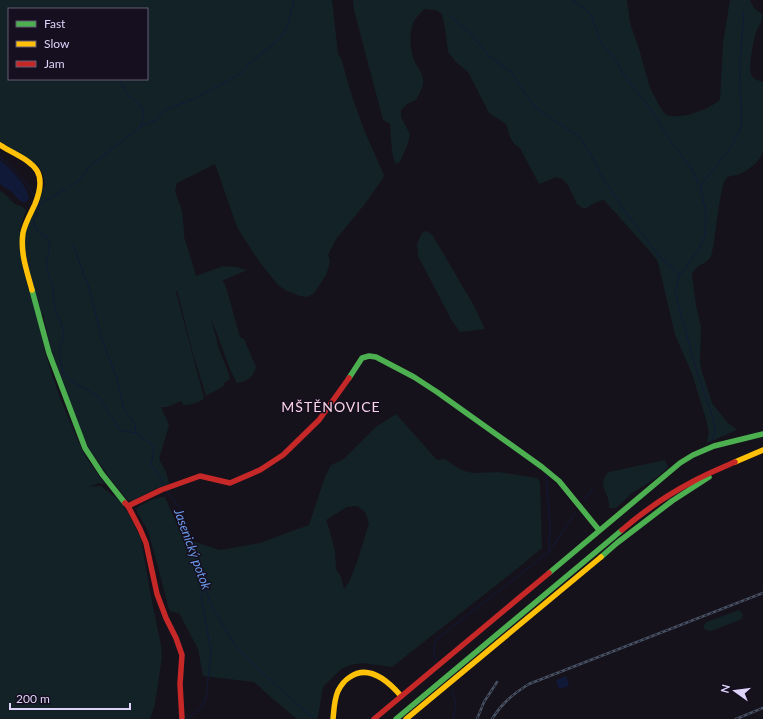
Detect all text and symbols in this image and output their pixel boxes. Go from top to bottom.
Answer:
legend [8,8,148,80]
text: Fast [44,16,66,31]
text: Slow [44,36,70,51]
text: Jam [44,56,65,71]
district label: MŠTĚNOVICE [281,398,381,415]
water label: Jasenický potok [171,505,215,592]
north arrow [715,671,755,711]
text: N [717,683,732,694]
scale bar [10,685,130,711]
text: 200 m [16,691,50,706]

